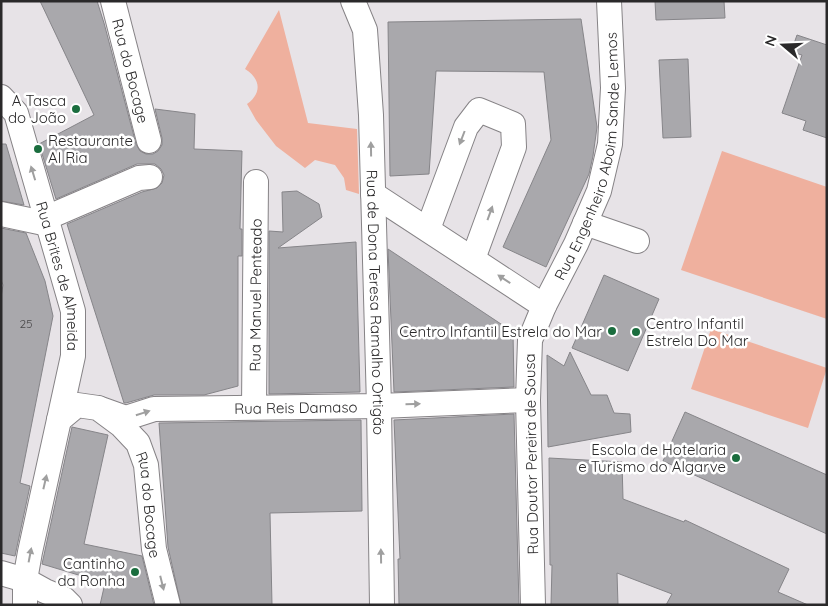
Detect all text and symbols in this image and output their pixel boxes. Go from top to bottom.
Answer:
street label: Rua do Bocage [108,16,153,125]
north arrow [758,20,808,70]
street label: Rua Engenheiro Aboim Sande Lemos [550,32,623,283]
text: N [761,33,781,49]
place label: A Tasca do João [8,91,66,127]
marker: A Tasca do João [70,103,82,115]
place label: Restaurante Al Ria [48,131,133,167]
one-way arrow [458,131,466,146]
one-way arrow [367,140,375,156]
marker: Restaurante Al Ria [32,143,44,155]
one-way arrow [28,165,36,180]
street label: Rua de Dona Teresa Ramalho Ortigão [363,169,389,435]
street label: Rua Brites de Almeida [32,199,83,351]
one-way arrow [486,205,494,220]
street label: Rua Manuel Penteado [245,218,265,372]
one-way arrow [497,274,510,284]
place label: Centro Infantil Estrela Do Mar [646,314,749,350]
house number: 25 [19,316,33,331]
place label: Centro Infantil Estrela do Mar [399,322,602,341]
marker: Centro Infantil Estrela do Mar [606,325,618,337]
marker: Centro Infantil Estrela Do Mar [630,326,642,338]
street label: Rua Doutor Pereira de Sousa [520,353,542,555]
street label: Rua Reis Damaso [234,397,358,417]
one-way arrow [405,400,421,408]
one-way arrow [135,408,150,416]
place label: Escola de Hotelaria e Turismo do Algarve [578,440,726,476]
street label: Rua do Bocage [132,449,165,560]
marker: Escola de Hotelaria e Turismo do Algarve [730,452,742,464]
one-way arrow [41,475,49,490]
one-way arrow [26,547,34,562]
one-way arrow [377,548,385,564]
place label: Cantinho da Ronha [57,554,125,590]
marker: Cantinho da Ronha [129,566,141,578]
one-way arrow [158,575,166,590]

